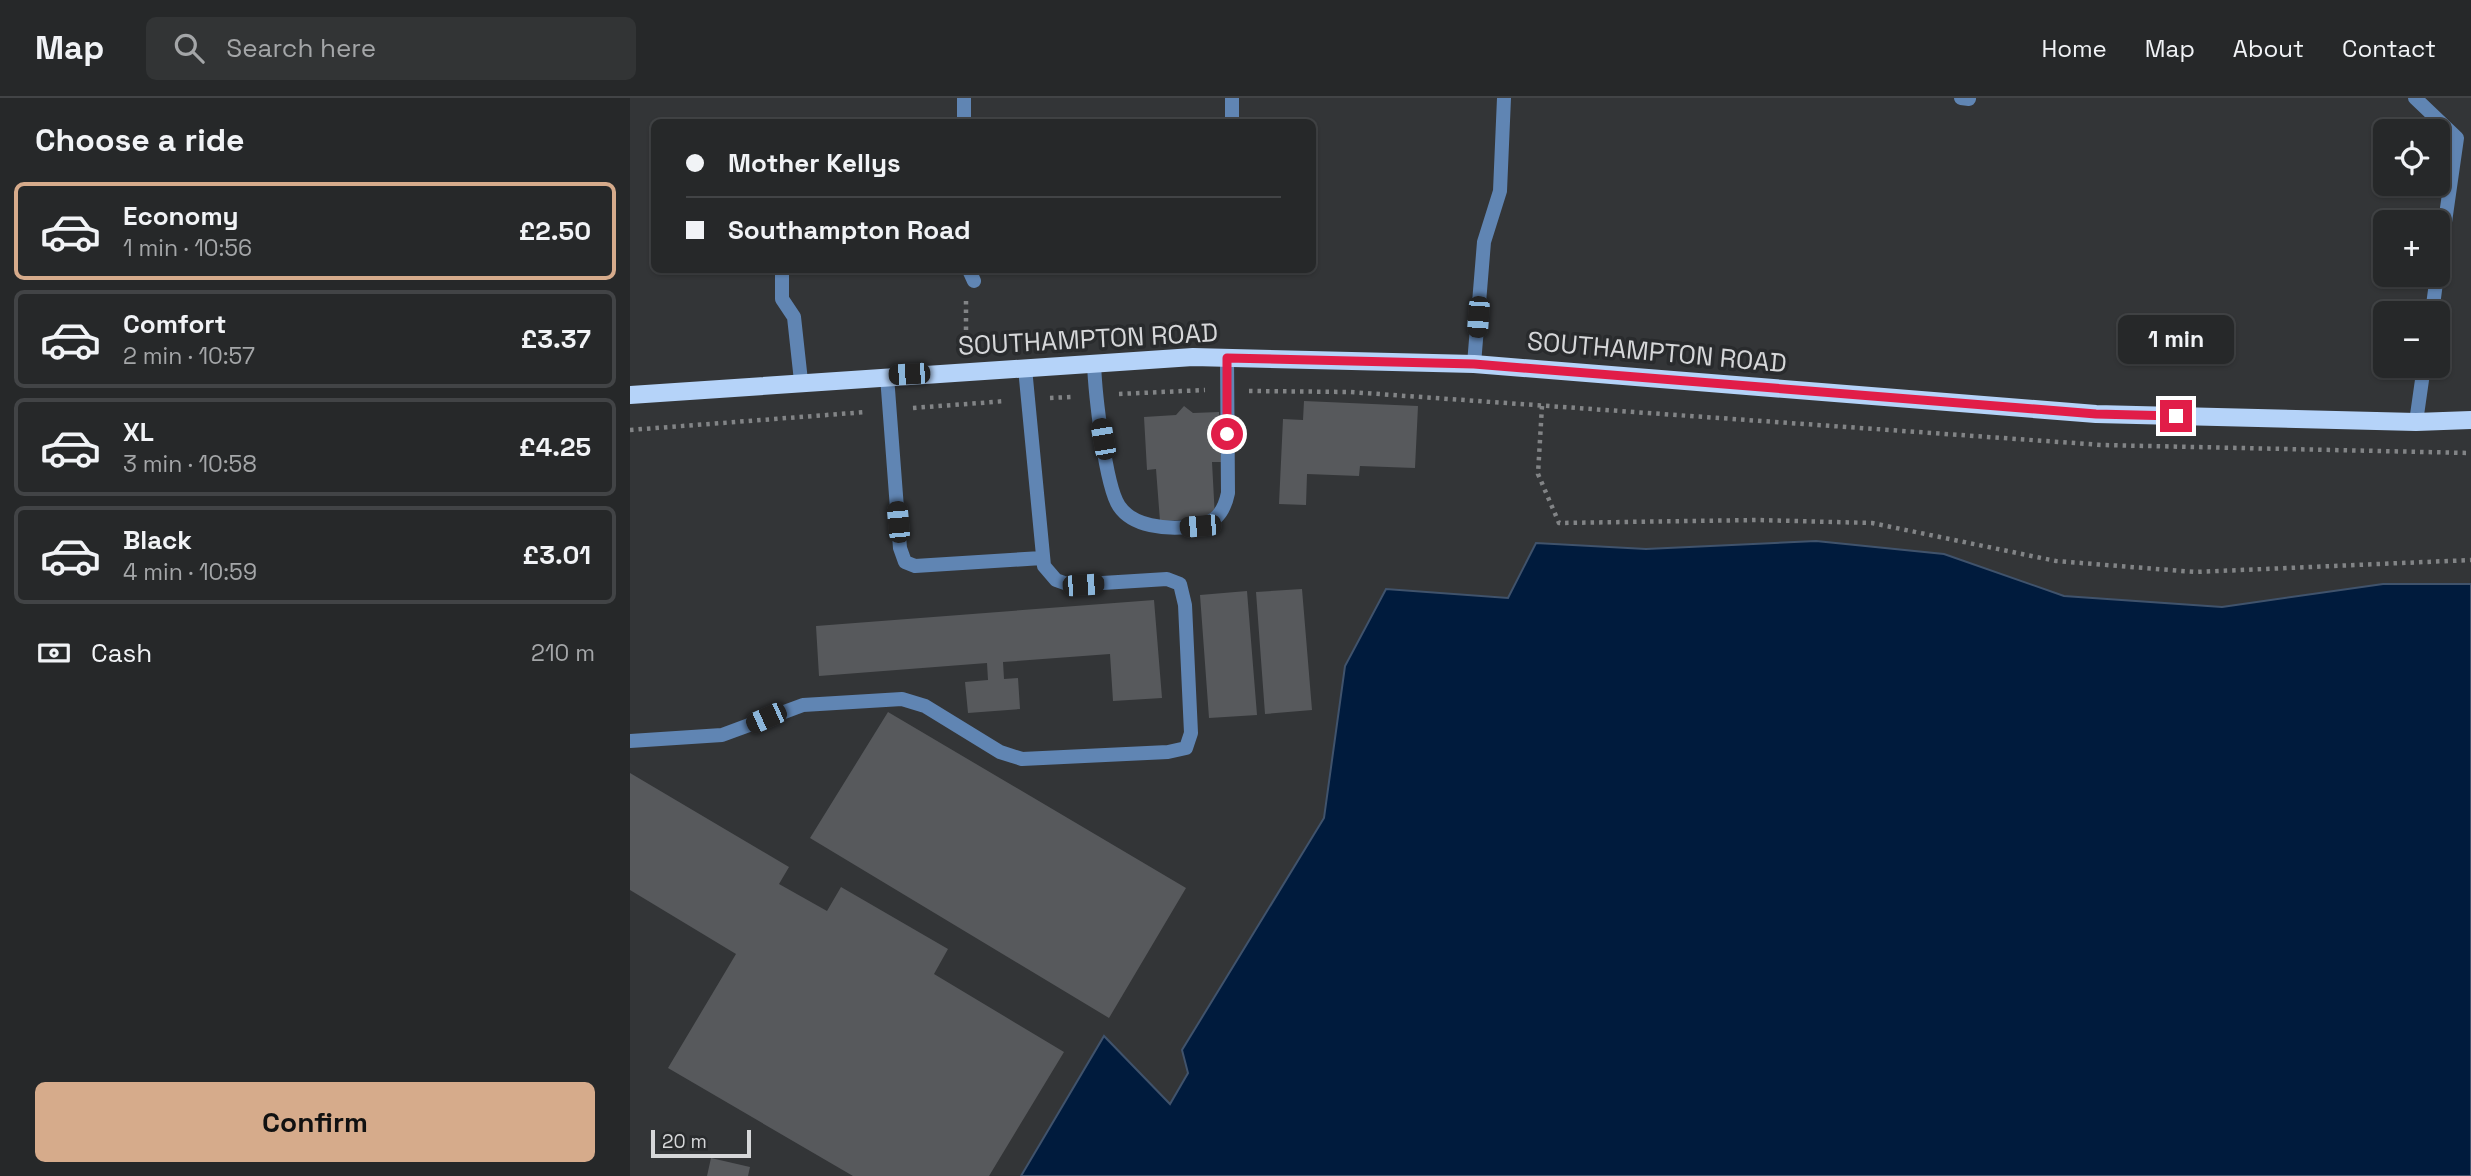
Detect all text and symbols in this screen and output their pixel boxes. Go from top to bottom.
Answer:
search box [146,17,636,80]
text: Map [35,27,104,69]
icon: search [170,29,208,67]
text: Search here [226,31,376,65]
text: Home [2041,33,2107,64]
text: Map [2145,33,2195,64]
text: About [2233,33,2304,64]
text: Contact [2342,33,2436,64]
map controls [2373,119,2450,378]
button: locate [2373,119,2450,196]
text: Choose a ride [35,120,245,160]
text: Mother Kellys [728,146,901,180]
text: Economy [123,199,239,233]
icon: car [39,200,102,263]
button: + [2373,210,2450,287]
text: Southampton Road [728,213,971,247]
text: £2.50 [519,214,591,248]
text: 1 min · 10:56 [123,233,252,263]
car [1467,295,1490,339]
button: − [2373,301,2450,378]
text: Comfort [123,307,226,341]
icon: car [39,308,102,371]
callout: 1 min [2118,314,2234,364]
street label: SOUTHAMPTON ROAD [957,315,1219,363]
text: £3.37 [521,322,591,356]
street label: SOUTHAMPTON ROAD [1526,324,1788,380]
text: 1 min [2148,324,2204,354]
text: 2 min · 10:57 [123,341,255,371]
car [888,362,931,386]
route end [2160,400,2192,432]
text: XL [123,415,154,449]
icon: car [39,416,102,479]
car [1090,416,1117,462]
route start [1211,418,1243,450]
text: £4.25 [519,430,591,464]
text: 3 min · 10:58 [123,449,257,479]
car [886,500,911,544]
car [1179,514,1222,538]
text: Black [123,523,192,557]
icon: car [39,524,102,587]
text: £3.01 [523,538,591,572]
text: 4 min · 10:59 [123,557,257,587]
car [1062,573,1105,597]
icon: cash [35,634,73,672]
text: Cash [91,636,152,670]
text: 210 m [531,638,595,668]
car [743,700,790,736]
button: Confirm [35,1082,595,1162]
scale bar [651,1127,751,1159]
text: 20 m [662,1129,707,1154]

